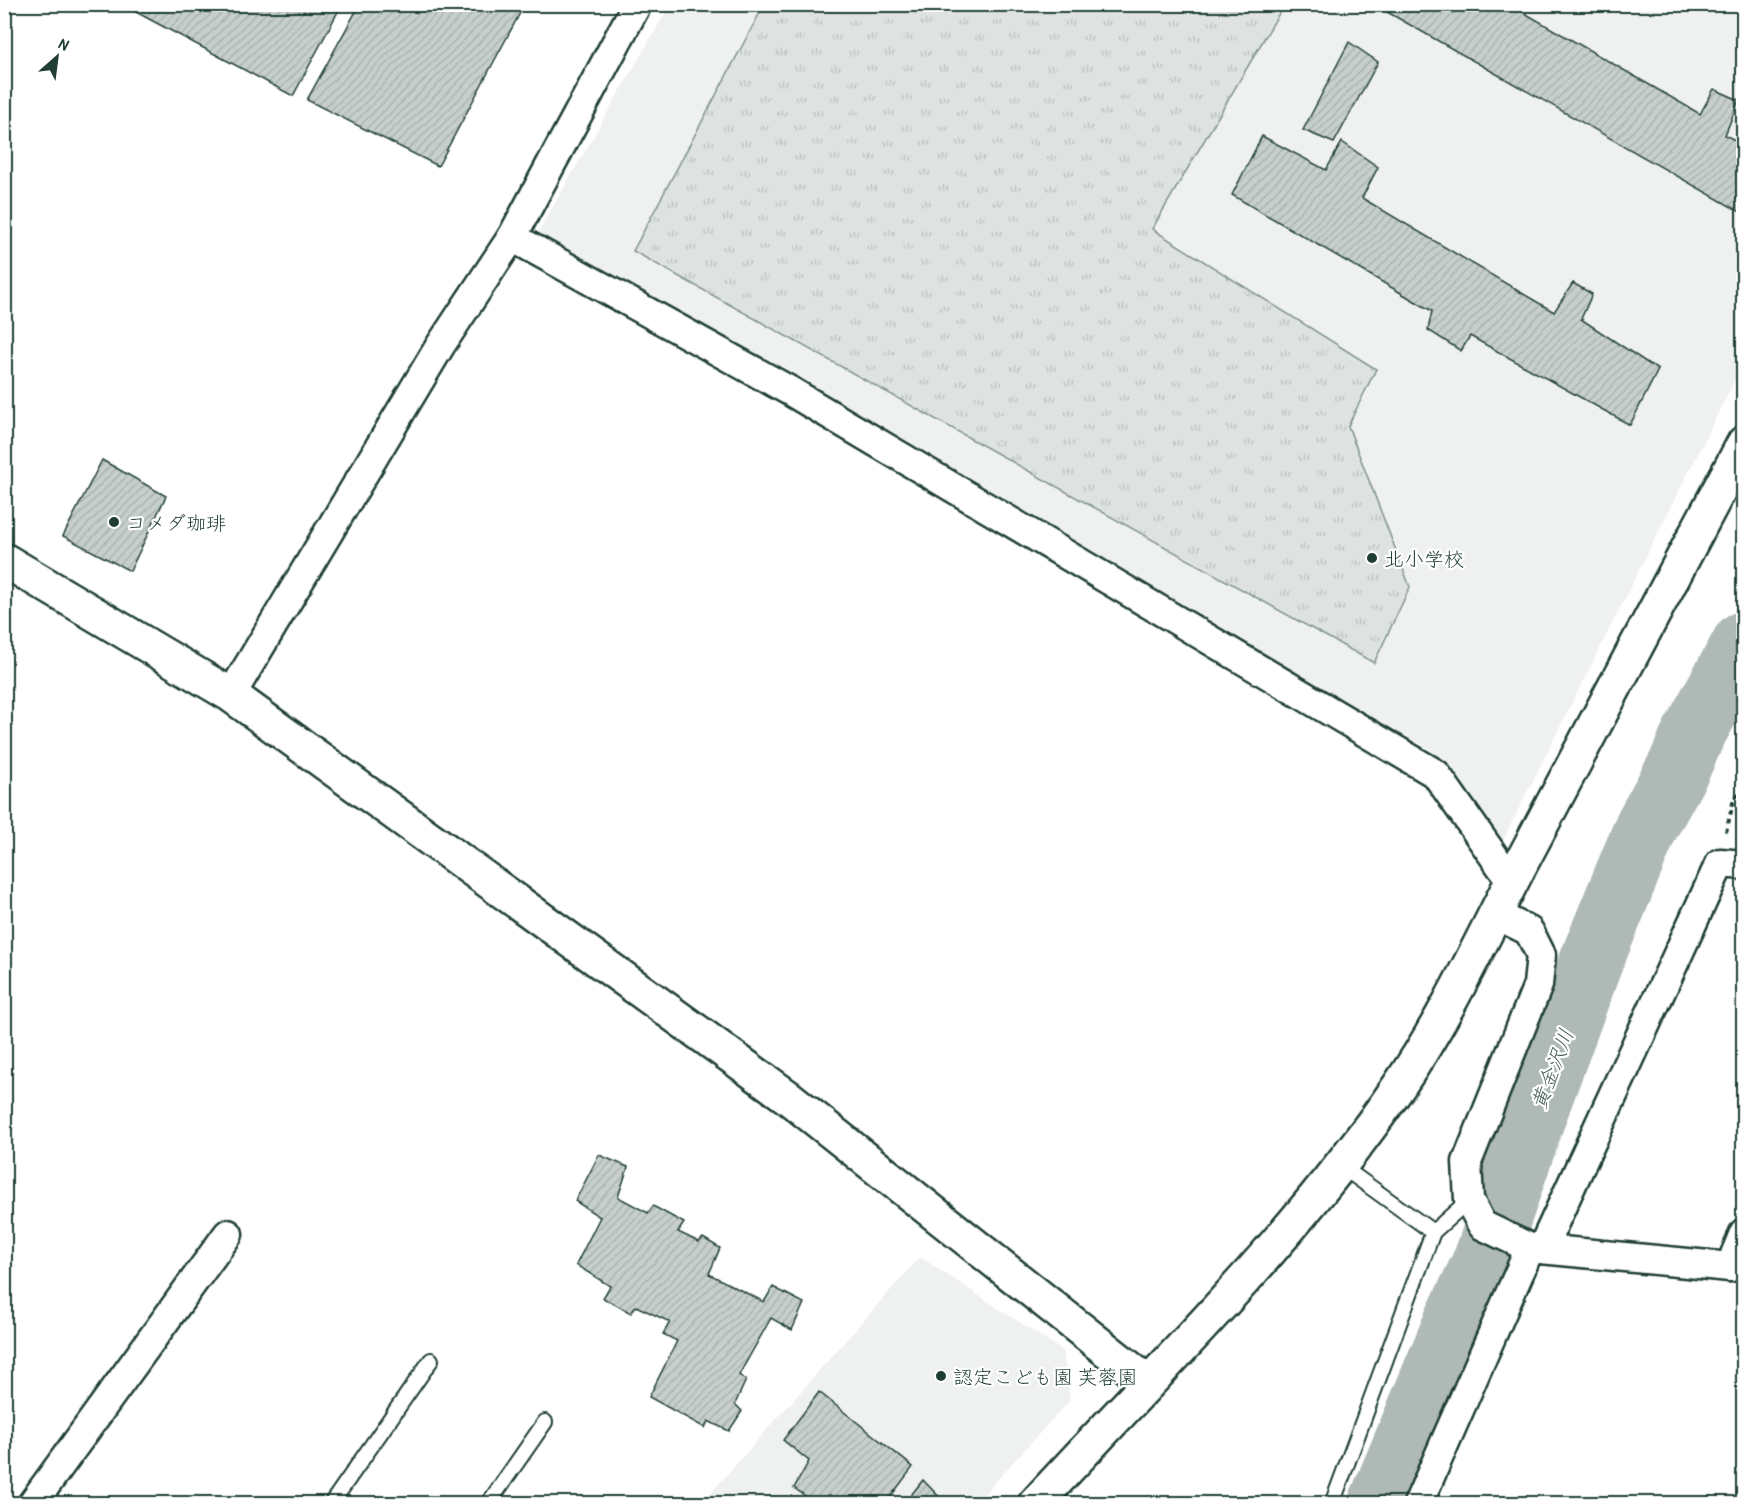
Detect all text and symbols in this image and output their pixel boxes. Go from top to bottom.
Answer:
north arrow [27,27,87,87]
text: N [55,32,73,56]
place label: コメダ珈琲 [126,509,226,536]
marker: コメダ珈琲 [107,515,121,529]
place label: 北小学校 [1384,545,1464,572]
marker: 北小学校 [1365,551,1379,565]
water label: 黄金沢川 [1523,1025,1581,1113]
place label: 認定こども園 芙蓉園 [953,1363,1138,1390]
marker: 認定こども園 芙蓉園 [934,1369,948,1383]

